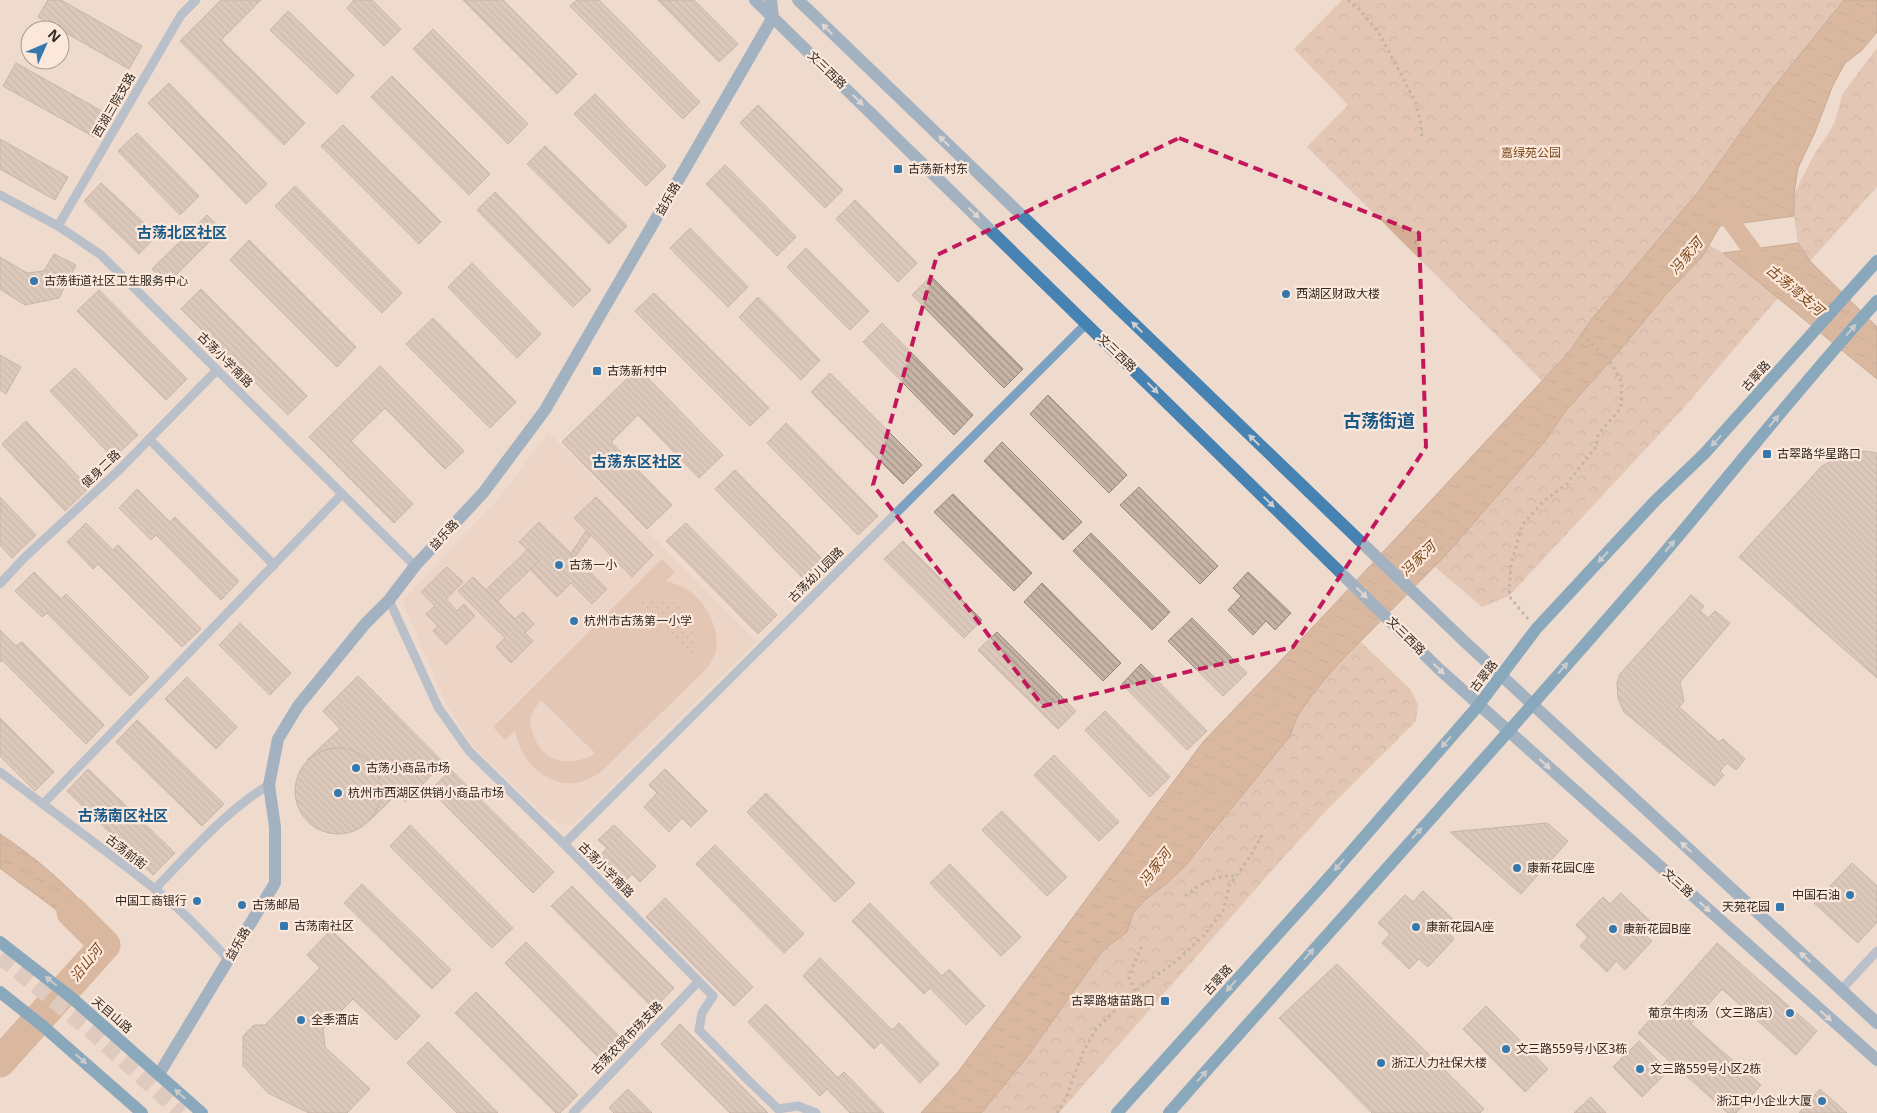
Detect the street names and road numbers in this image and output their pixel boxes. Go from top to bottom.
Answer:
street label: 文三西路 [804,47,851,92]
street label: 西湖三院支路 [88,69,139,140]
street label: 益乐路 [651,179,684,219]
street label: 古荡小学南路 [194,328,257,391]
street label: 文三西路 [1094,330,1141,375]
street label: 古翠路 [1737,357,1774,395]
street label: 健身二路 [77,446,124,491]
street label: 益乐路 [425,516,462,554]
street label: 古荡幼儿园路 [784,543,847,606]
street label: 文三西路 [1383,613,1429,659]
street label: 古翠路 [1466,656,1501,695]
street label: 古荡前街 [102,830,150,873]
street label: 古荡小学南路 [575,838,638,901]
street label: 文三路 [1659,864,1697,901]
street label: 益乐路 [221,924,254,964]
street label: 古翠路 [1199,961,1236,999]
street label: 天目山路 [89,992,136,1037]
street label: 古荡农贸市场支路 [587,997,666,1078]

